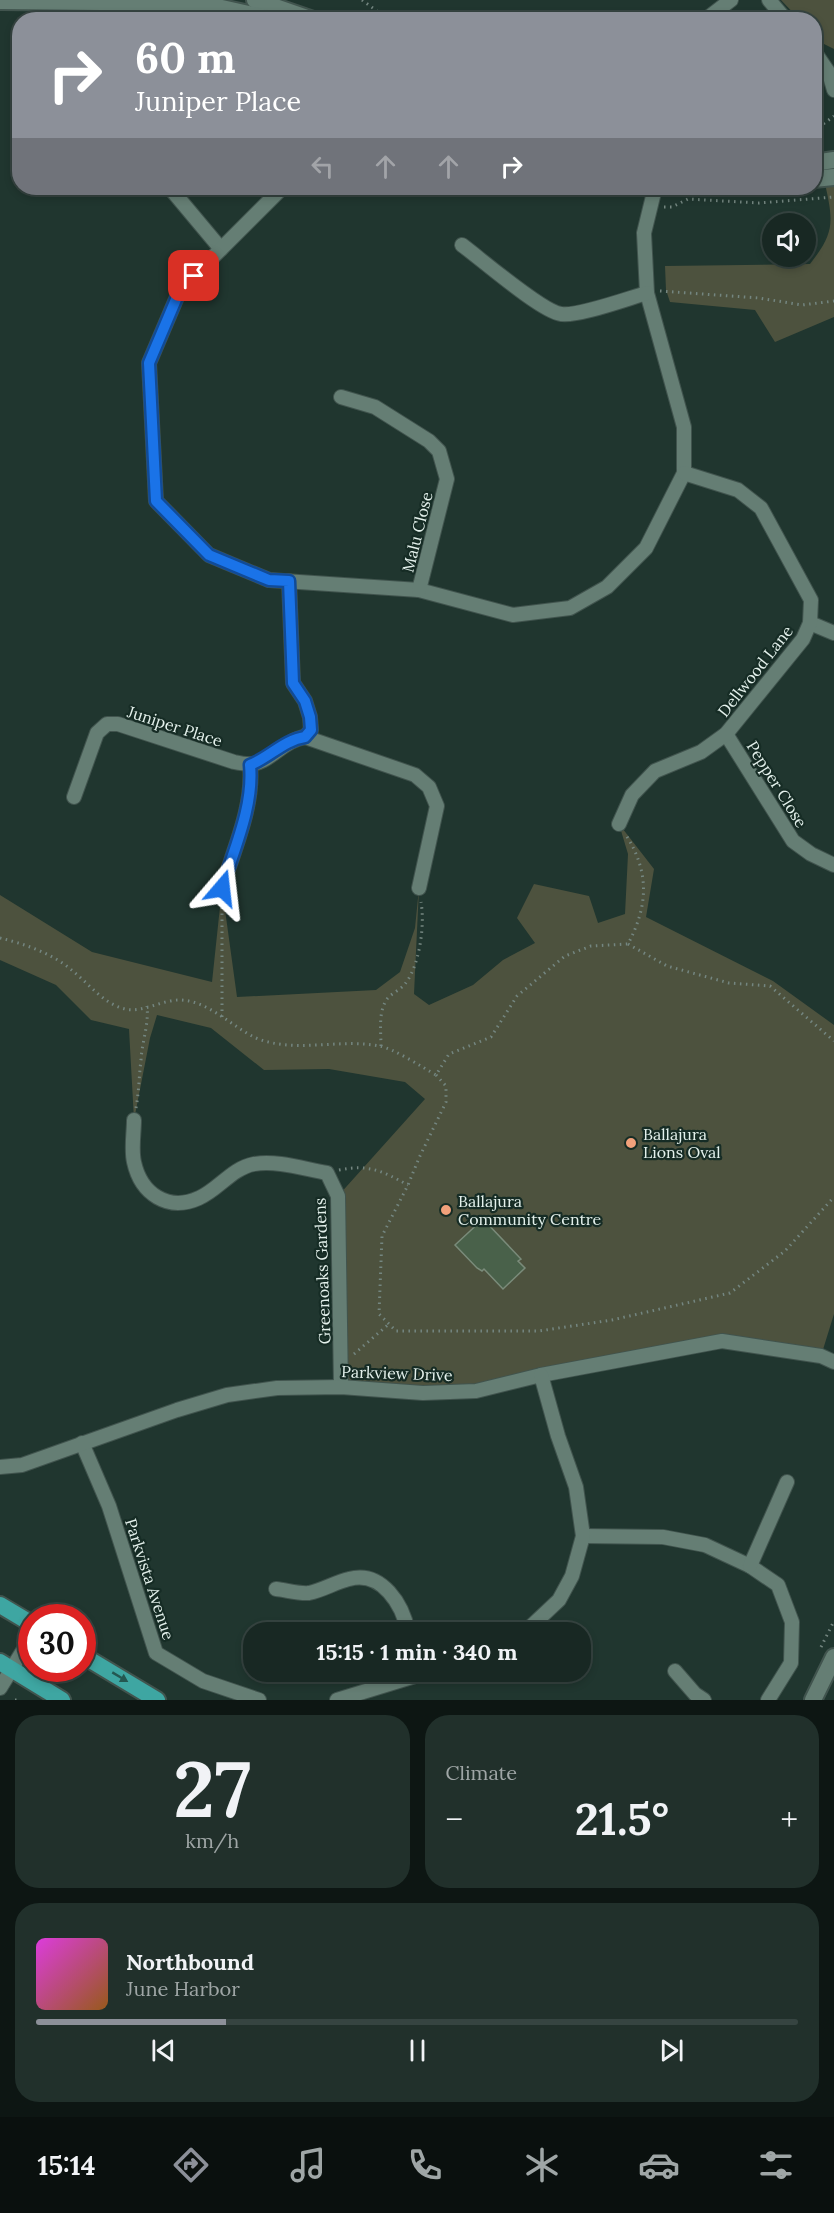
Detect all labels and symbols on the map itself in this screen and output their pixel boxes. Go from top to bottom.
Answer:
pin [168,250,219,301]
street label: Malu Close [397,489,437,574]
street label: Dellwood Lane [713,621,797,721]
street label: Juniper Place [124,701,225,751]
street label: Pepper Close [743,737,812,831]
position arrow [190,856,254,920]
place label: Ballajura Lions Oval [643,1124,721,1162]
marker: Ballajura Lions Oval [624,1136,638,1150]
place label: Ballajura Community Centre [458,1191,601,1229]
street label: Greenoaks Gardens [309,1197,335,1345]
marker: Ballajura Community Centre [439,1203,453,1217]
street label: Parkview Drive [341,1361,453,1385]
street label: Parkvista Avenue [121,1516,179,1642]
speed limit sign: 30 [18,1604,96,1682]
one-way arrow [111,1672,128,1683]

